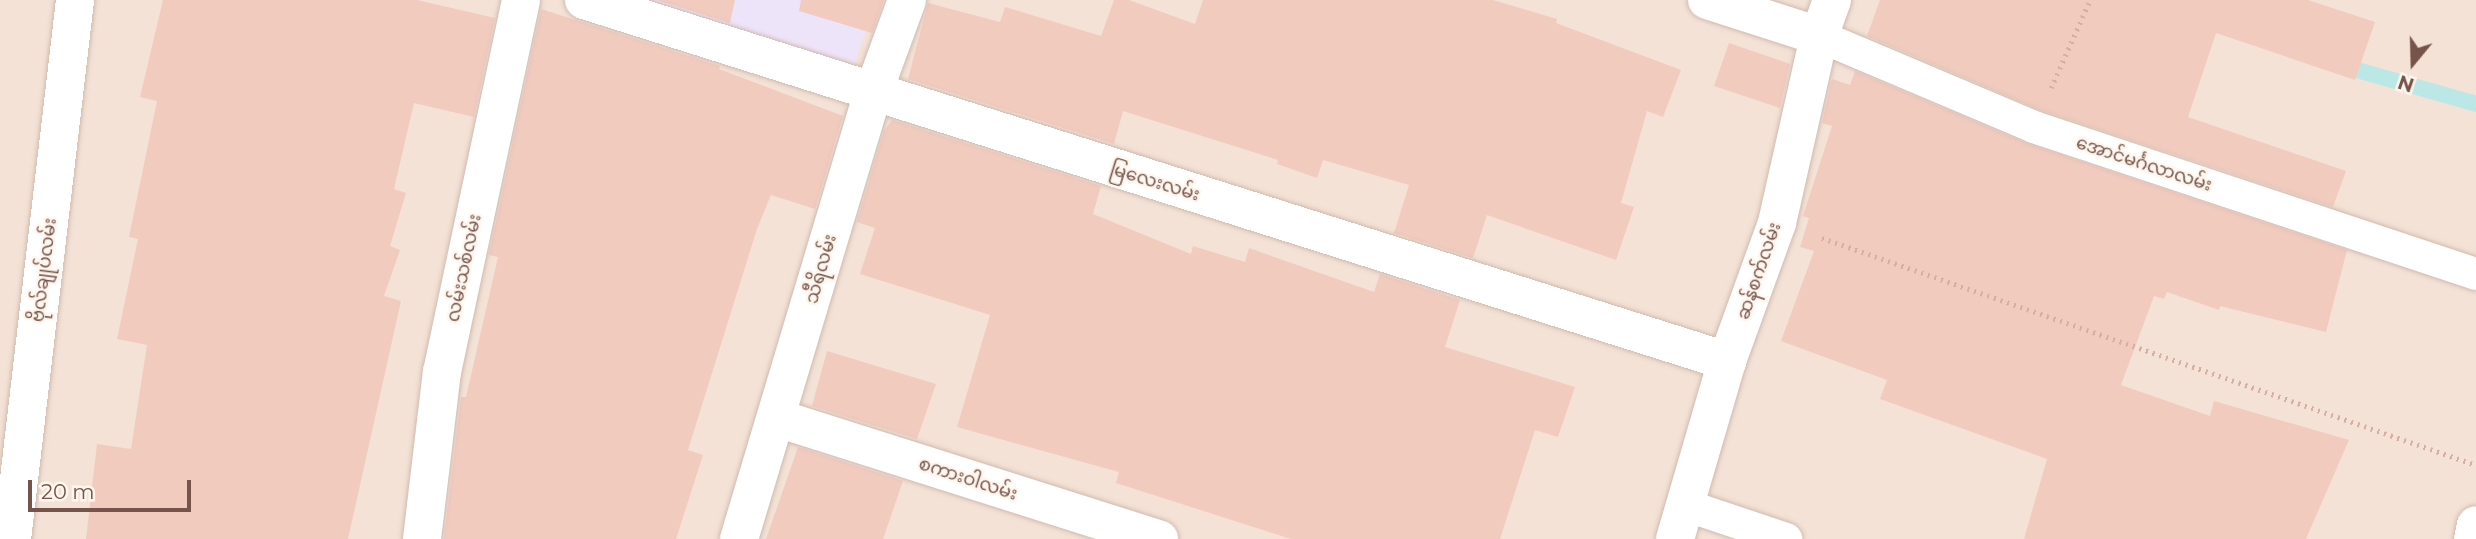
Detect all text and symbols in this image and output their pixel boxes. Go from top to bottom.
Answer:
north arrow [2378,28,2448,98]
text: N [2395,70,2417,97]
street label: အောင်မင်္ဂလာလမ်း [2073,132,2215,196]
street label: မြလေးလမ်း [1108,158,1202,206]
street label: လမ်းသစ်လမ်း [442,212,486,324]
street label: ဗိုလ်ချုပ်လမ်း [27,217,61,323]
street label: ဆန်စက်လမ်း [1732,219,1786,323]
street label: သီရိလမ်း [801,232,841,306]
street label: စကားဝါလမ်း [916,453,1020,505]
scale bar [32,466,194,510]
text: 20 m [41,479,95,504]

